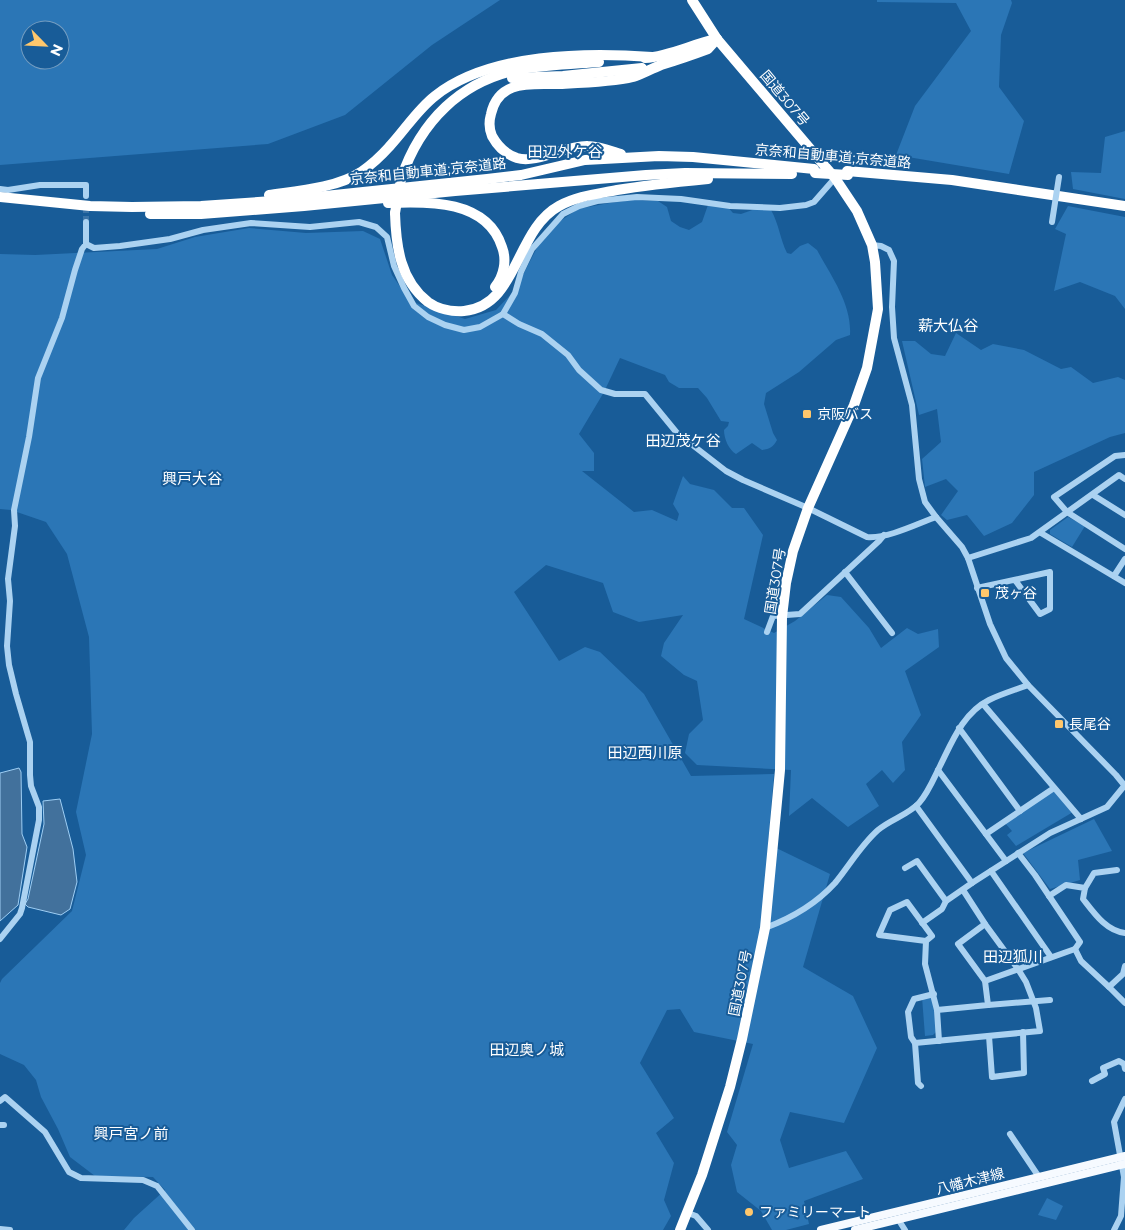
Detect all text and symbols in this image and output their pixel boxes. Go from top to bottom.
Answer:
north arrow [20,20,70,70]
text: N [46,41,67,59]
street label: 国道307号 [756,66,814,130]
street label: 京奈和自動車道;京奈道路 [754,140,912,172]
district label: 田辺外ケ谷 [527,142,603,161]
street label: 京奈和自動車道;京奈道路 [349,154,507,188]
district label: 薪大仏谷 [918,316,978,335]
place label: 京阪バス [817,405,873,423]
marker: 京阪バス [801,408,813,420]
district label: 田辺茂ケ谷 [645,431,721,450]
district label: 興戸大谷 [162,469,222,488]
street label: 国道307号 [761,546,789,616]
place label: 茂ヶ谷 [995,584,1037,602]
marker: 茂ヶ谷 [979,587,991,599]
place label: 長尾谷 [1069,715,1111,733]
marker: 長尾谷 [1053,718,1065,730]
district label: 田辺西川原 [607,743,683,762]
district label: 田辺狐川 [983,947,1043,966]
street label: 国道307号 [725,948,755,1018]
district label: 田辺奥ノ城 [489,1040,565,1059]
district label: 興戸宮ノ前 [93,1124,169,1143]
street label: 八幡木津線 [934,1164,1006,1198]
place label: ファミリーマート [759,1203,871,1221]
marker: ファミリーマート [743,1206,755,1218]

